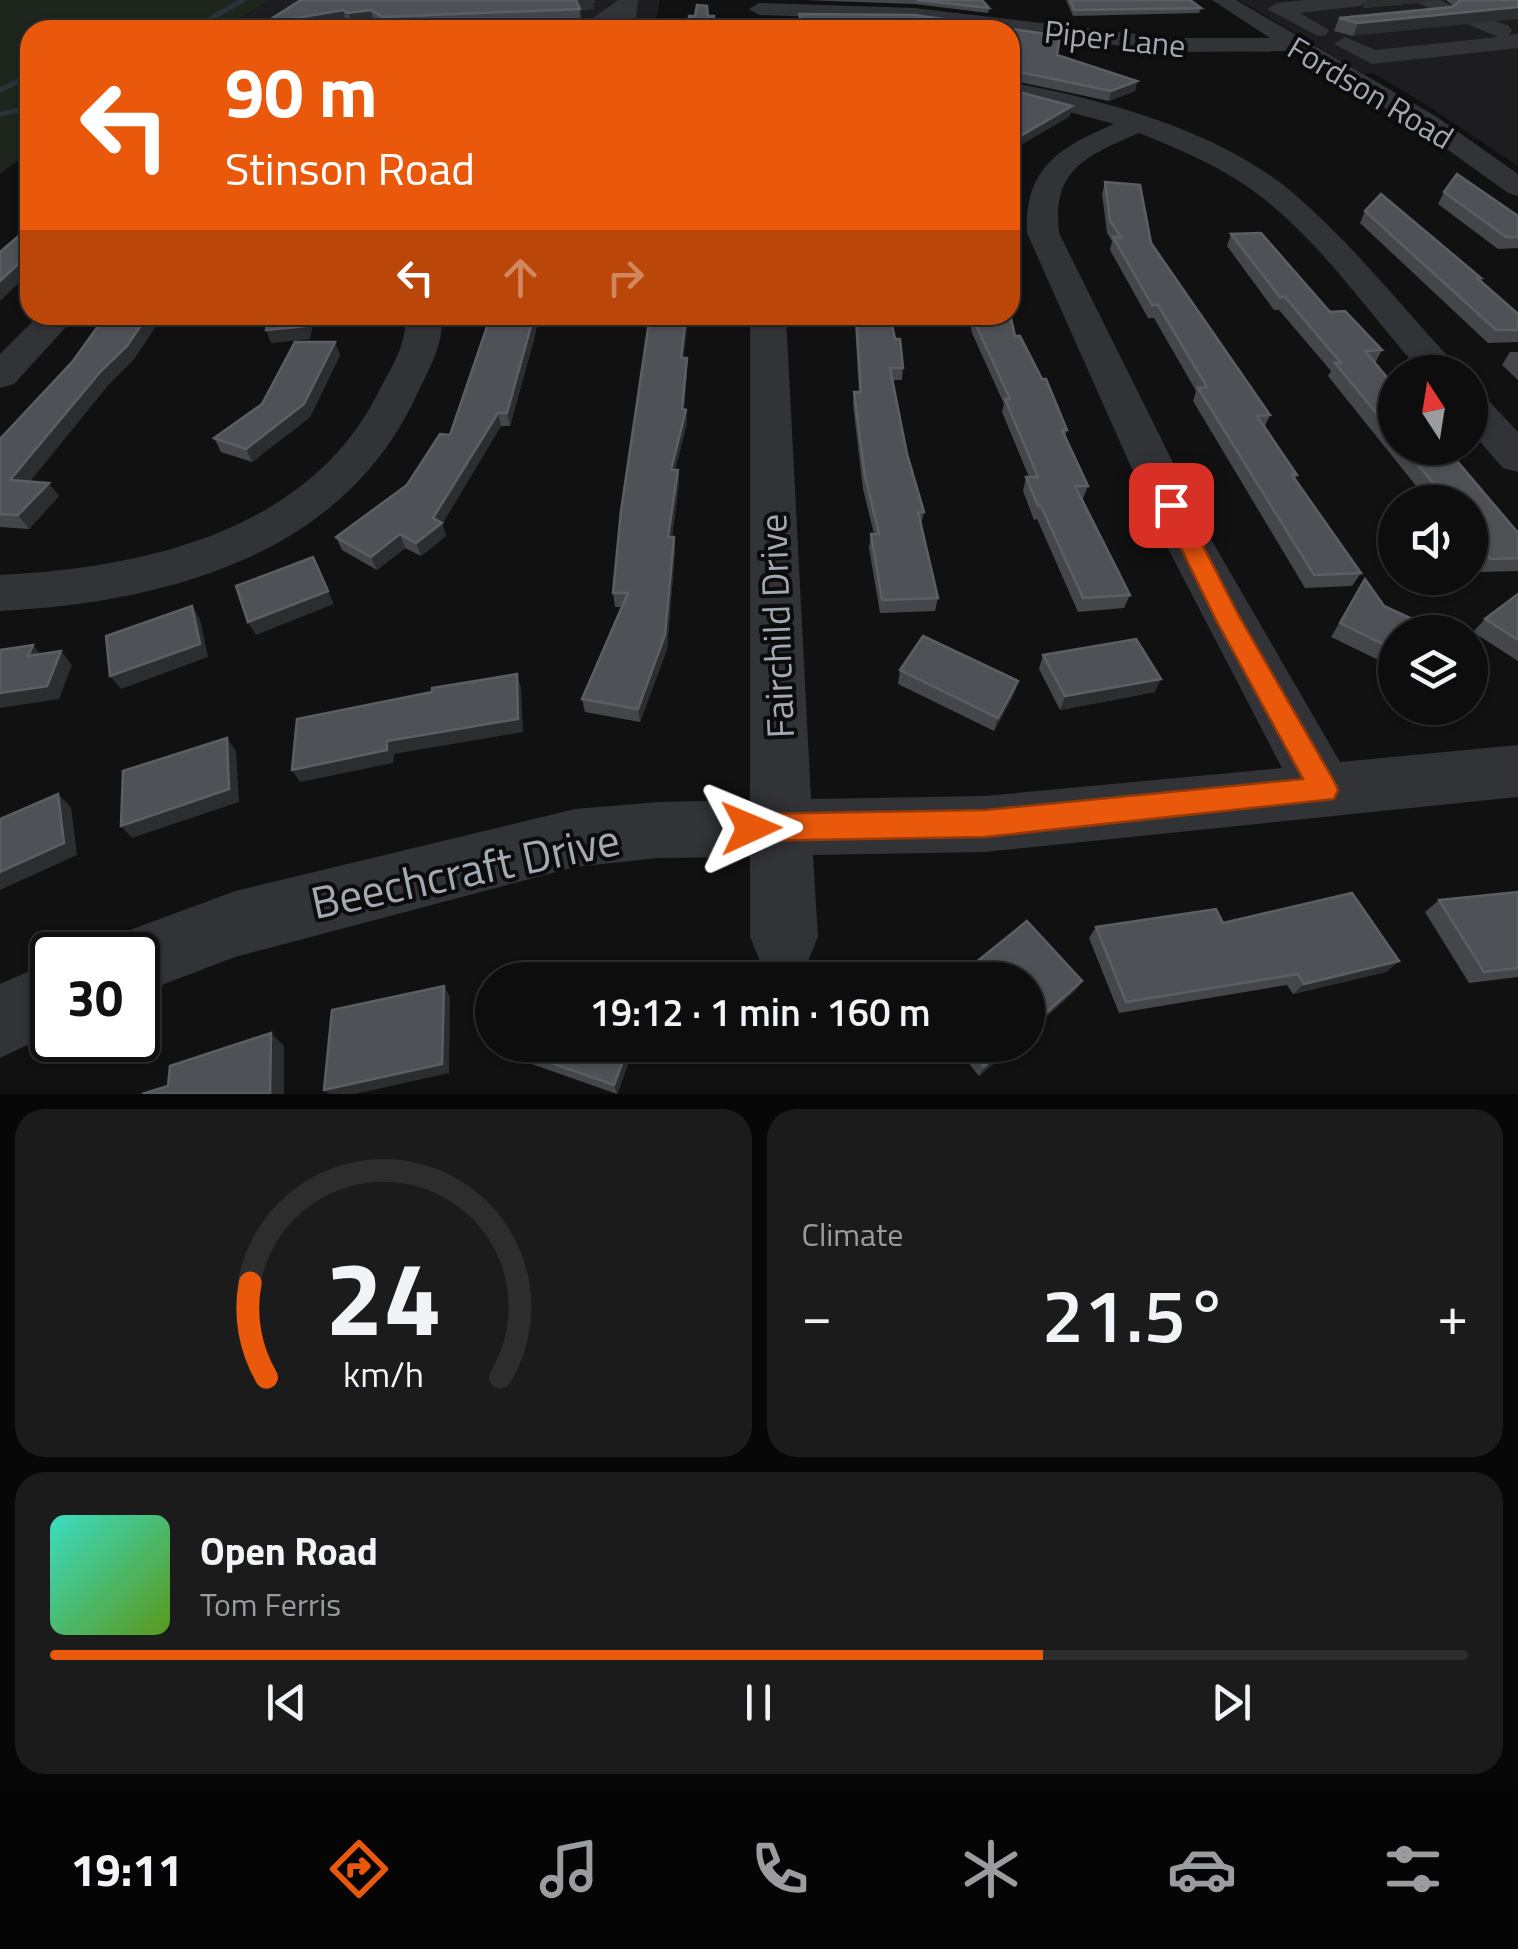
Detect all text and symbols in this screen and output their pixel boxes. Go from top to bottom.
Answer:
street label: Piper Lane [1042,7,1188,69]
street label: Fordson Road [1279,24,1463,160]
text: 90 m [225,38,378,144]
icon: left [60,60,190,190]
text: Stinson Road [225,134,475,202]
icon: left [388,250,443,305]
icon: ahead [493,250,548,305]
icon: right [598,250,653,305]
north arrow [1378,355,1488,465]
map controls [1378,355,1488,725]
pin [1129,463,1214,548]
icon: arrive [1144,478,1199,533]
button: sound [1378,485,1488,595]
street label: Fairchild Drive [743,513,809,739]
button: layers [1378,615,1488,725]
position arrow [699,776,803,880]
street label: Beechcraft Drive [305,804,625,936]
speed limit sign: 30 [30,932,160,1062]
text: 19:12 · 1 min · 160 m [589,983,931,1041]
text: Climate [802,1210,903,1258]
text: 24 [325,1217,441,1375]
text: 21.5° [1042,1257,1228,1371]
text: − [802,1273,832,1356]
text: + [1437,1273,1468,1356]
text: km/h [343,1346,424,1401]
text: Open Road [200,1522,378,1580]
text: Tom Ferris [200,1580,341,1628]
icon: previous [259,1675,314,1730]
icon: pause [731,1675,786,1730]
icon: next [1204,1675,1259,1730]
icon: directions [324,1834,394,1904]
icon: music [534,1834,604,1904]
icon: phone [745,1834,815,1904]
icon: climate [956,1834,1026,1904]
icon: car [1167,1834,1237,1904]
icon: filters [1378,1834,1448,1904]
text: 19:11 [70,1835,183,1903]

